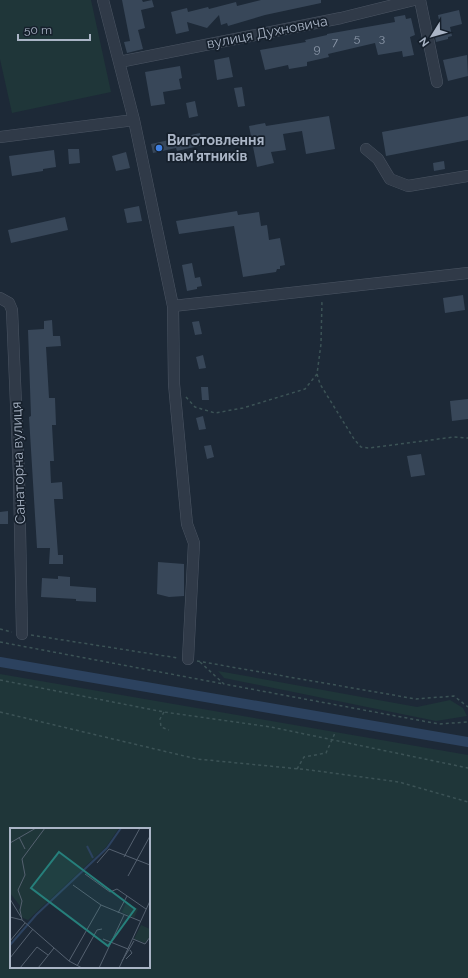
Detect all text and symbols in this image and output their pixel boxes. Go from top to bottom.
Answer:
street label: вулиця Духновича [205,12,329,52]
scale bar [18,16,90,42]
north arrow [412,16,452,56]
text: 50 m [24,23,52,37]
house number: 5 [354,31,361,45]
house number: 3 [379,31,385,45]
text: N [417,34,432,49]
house number: 7 [332,35,339,49]
house number: 9 [313,42,321,56]
place label: Виготовлення пам'ятників [167,132,264,164]
marker: Виготовлення пам'ятників [154,143,164,153]
street label: Санаторна вулиця [8,401,28,525]
inset map [10,828,150,968]

